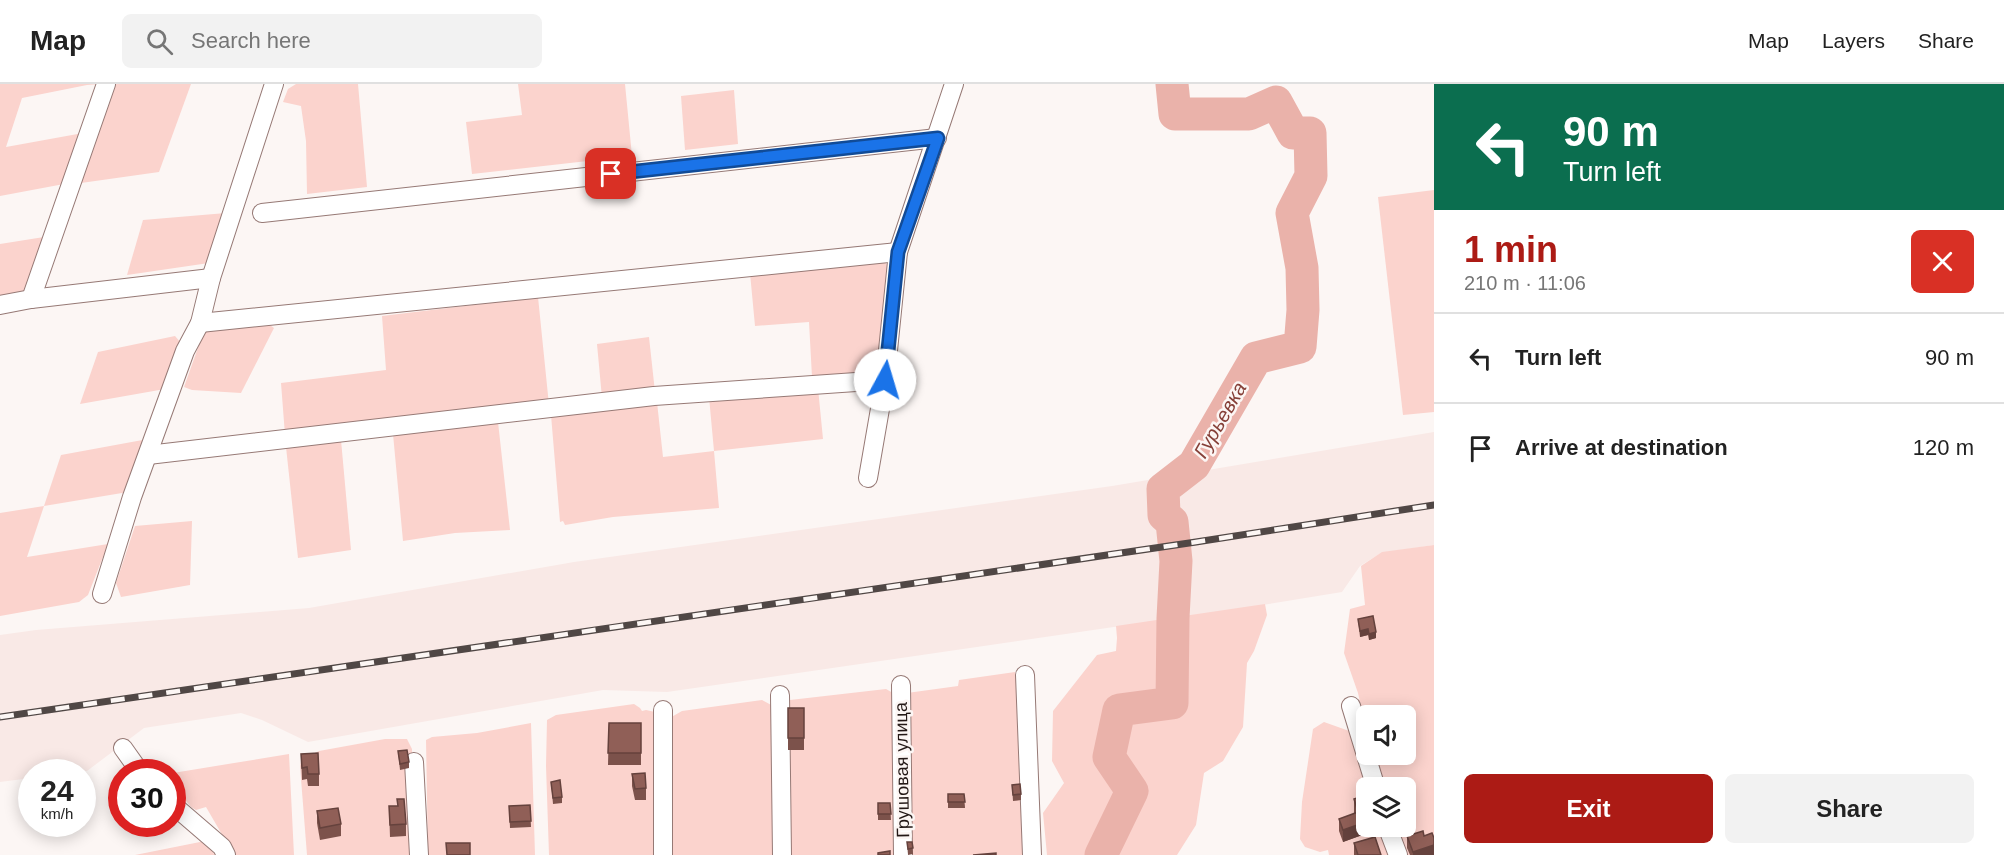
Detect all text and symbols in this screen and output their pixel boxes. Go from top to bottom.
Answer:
search box [122,14,542,68]
text: Map [30,25,86,56]
icon: search [143,25,176,58]
text: Search here [191,28,311,53]
text: Map [1748,29,1789,52]
text: Layers [1822,29,1885,52]
text: Share [1918,29,1974,52]
icon: left [1464,108,1542,186]
text: 90 m [1563,108,1659,155]
pin [585,148,636,199]
icon: arrive [594,157,627,190]
text: Turn left [1563,157,1661,187]
text: 1 min [1464,229,1558,270]
button: close [1911,230,1974,293]
text: 210 m · 11:06 [1464,272,1586,294]
icon: left [1464,342,1497,375]
text: Turn left [1515,345,1601,370]
text: 90 m [1925,345,1974,370]
position arrow [853,348,917,412]
water label: Гурьевка [1190,378,1250,462]
icon: arrive [1464,432,1497,465]
text: Arrive at destination [1515,435,1728,460]
text: 120 m [1913,435,1974,460]
street label: Грушовая улица [891,701,913,838]
map controls [1356,705,1416,837]
button: sound [1356,705,1416,765]
speed limit sign: 30 [108,759,186,837]
text: 24 [40,774,74,807]
button: Exit [1464,774,1713,843]
button: Share [1725,774,1974,843]
button: layers [1356,777,1416,837]
text: km/h [41,805,73,822]

